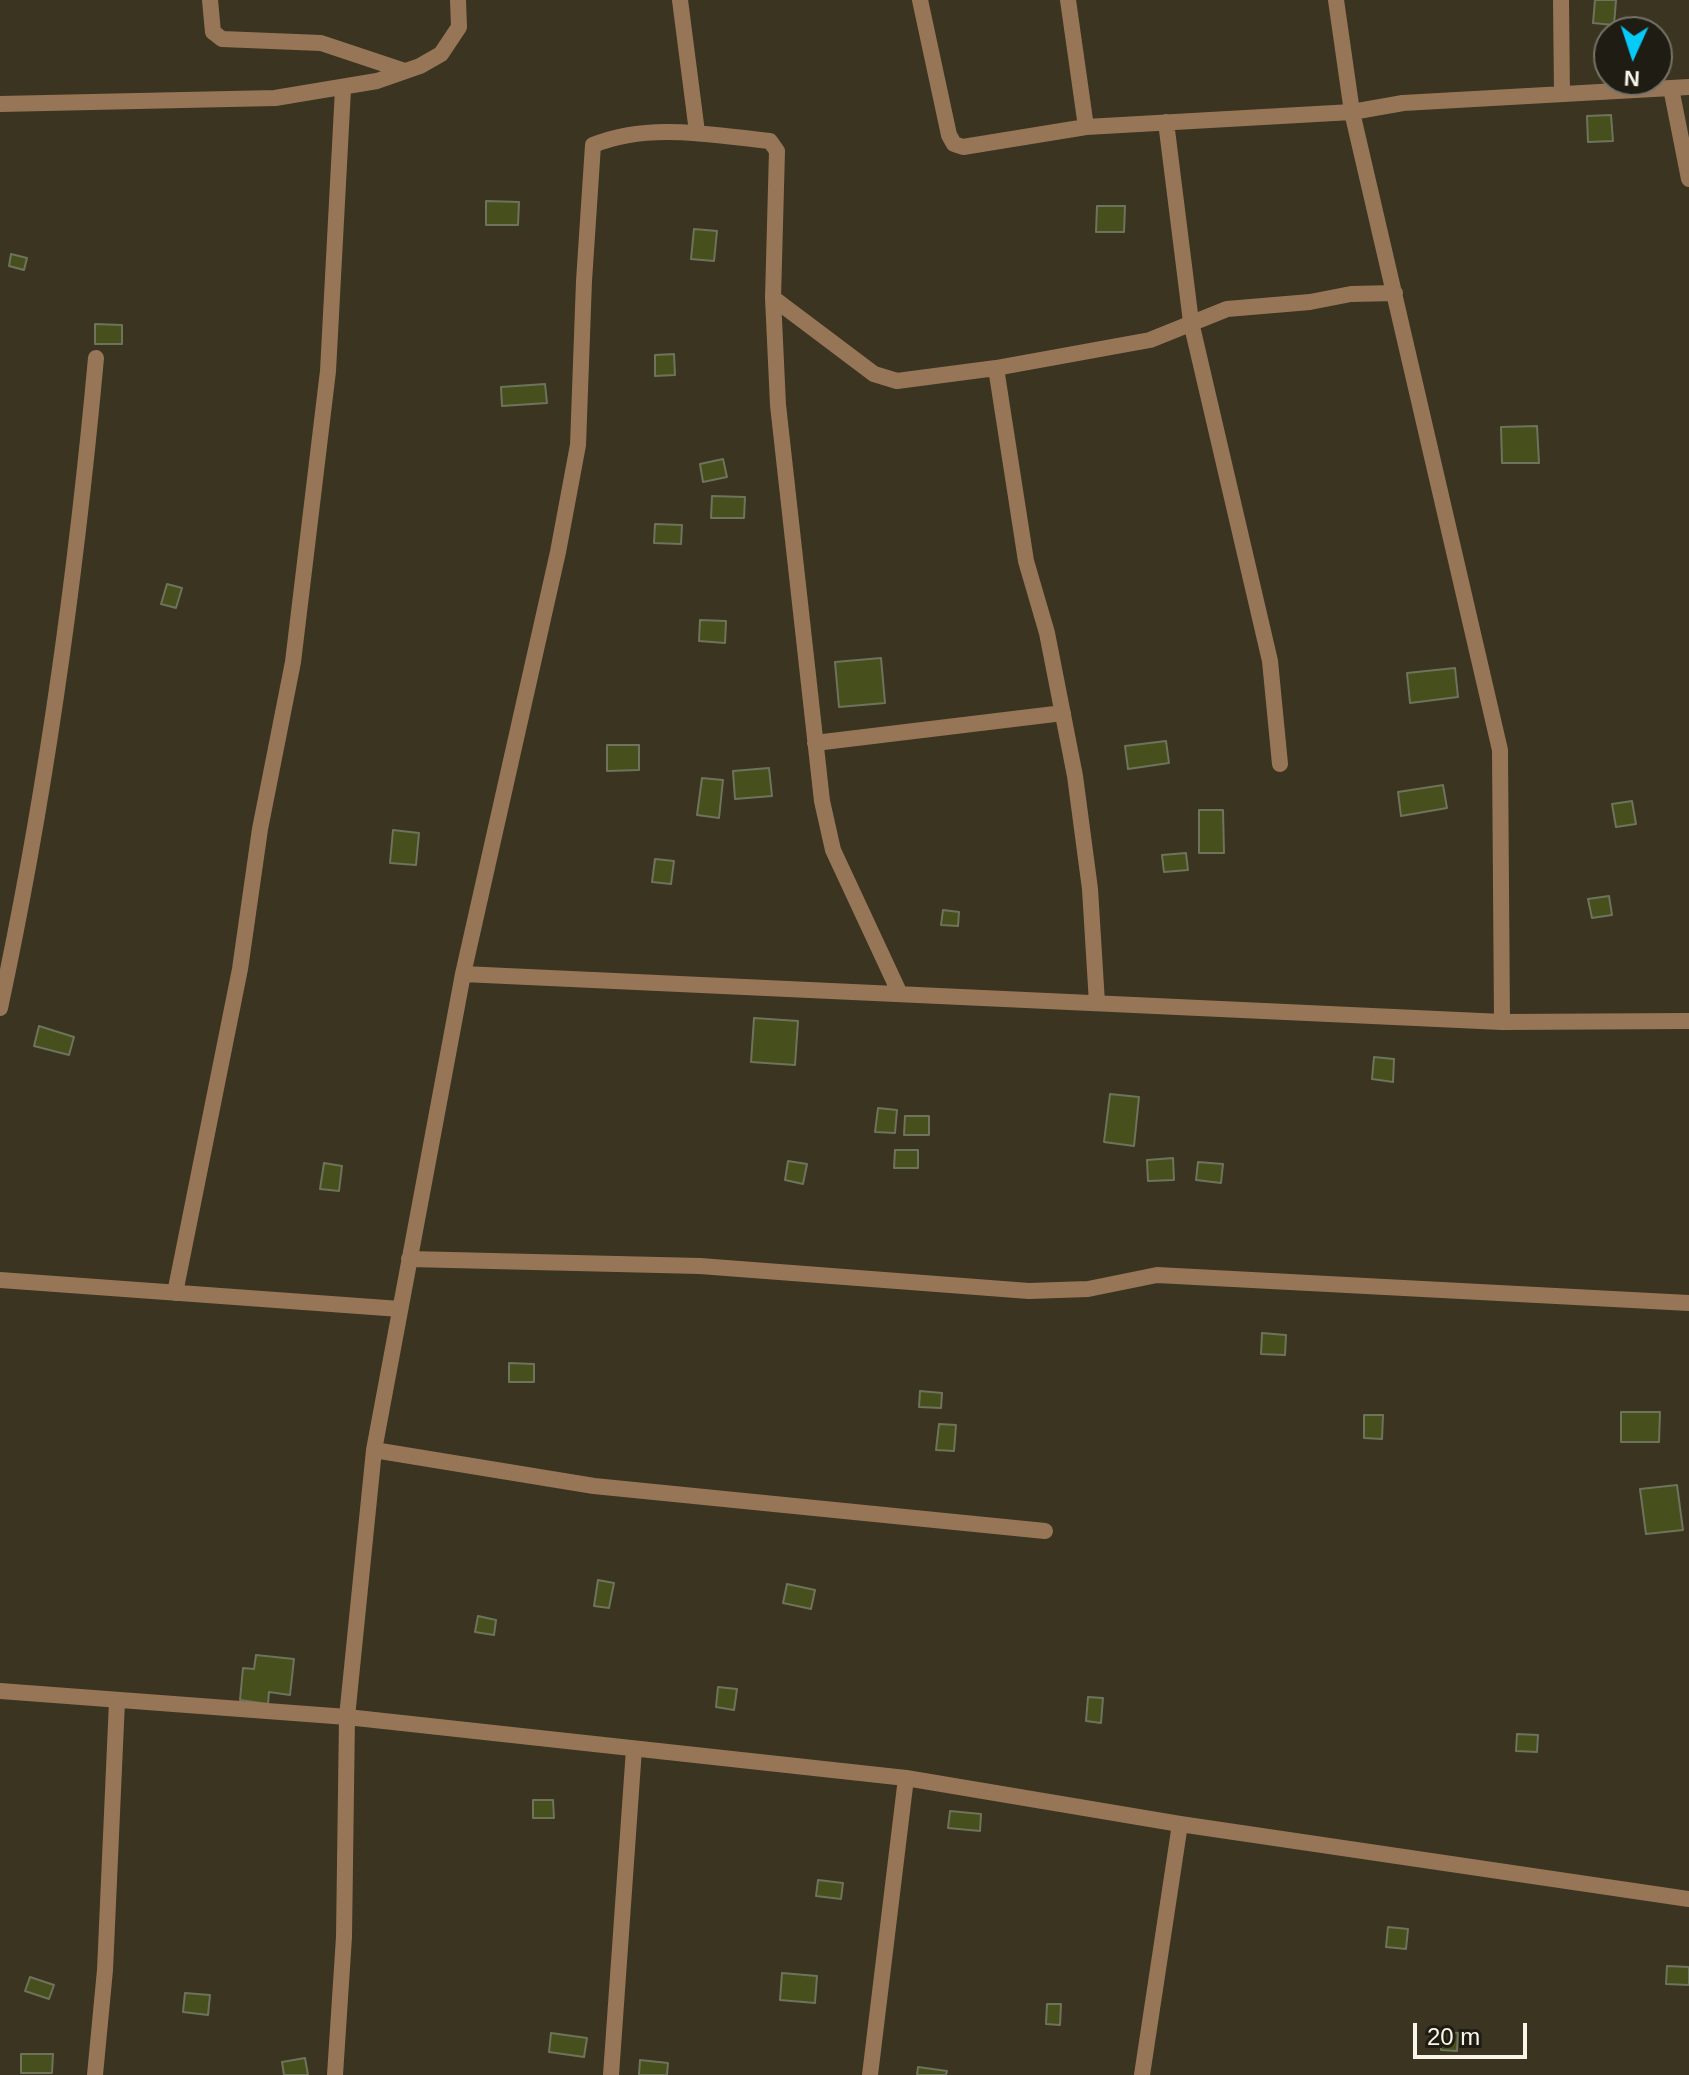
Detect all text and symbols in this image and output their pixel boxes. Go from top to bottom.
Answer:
north arrow [1593,16,1673,96]
text: N [1623,66,1640,91]
scale bar [1417,2007,1531,2057]
text: 20 m [1427,2023,1480,2050]

